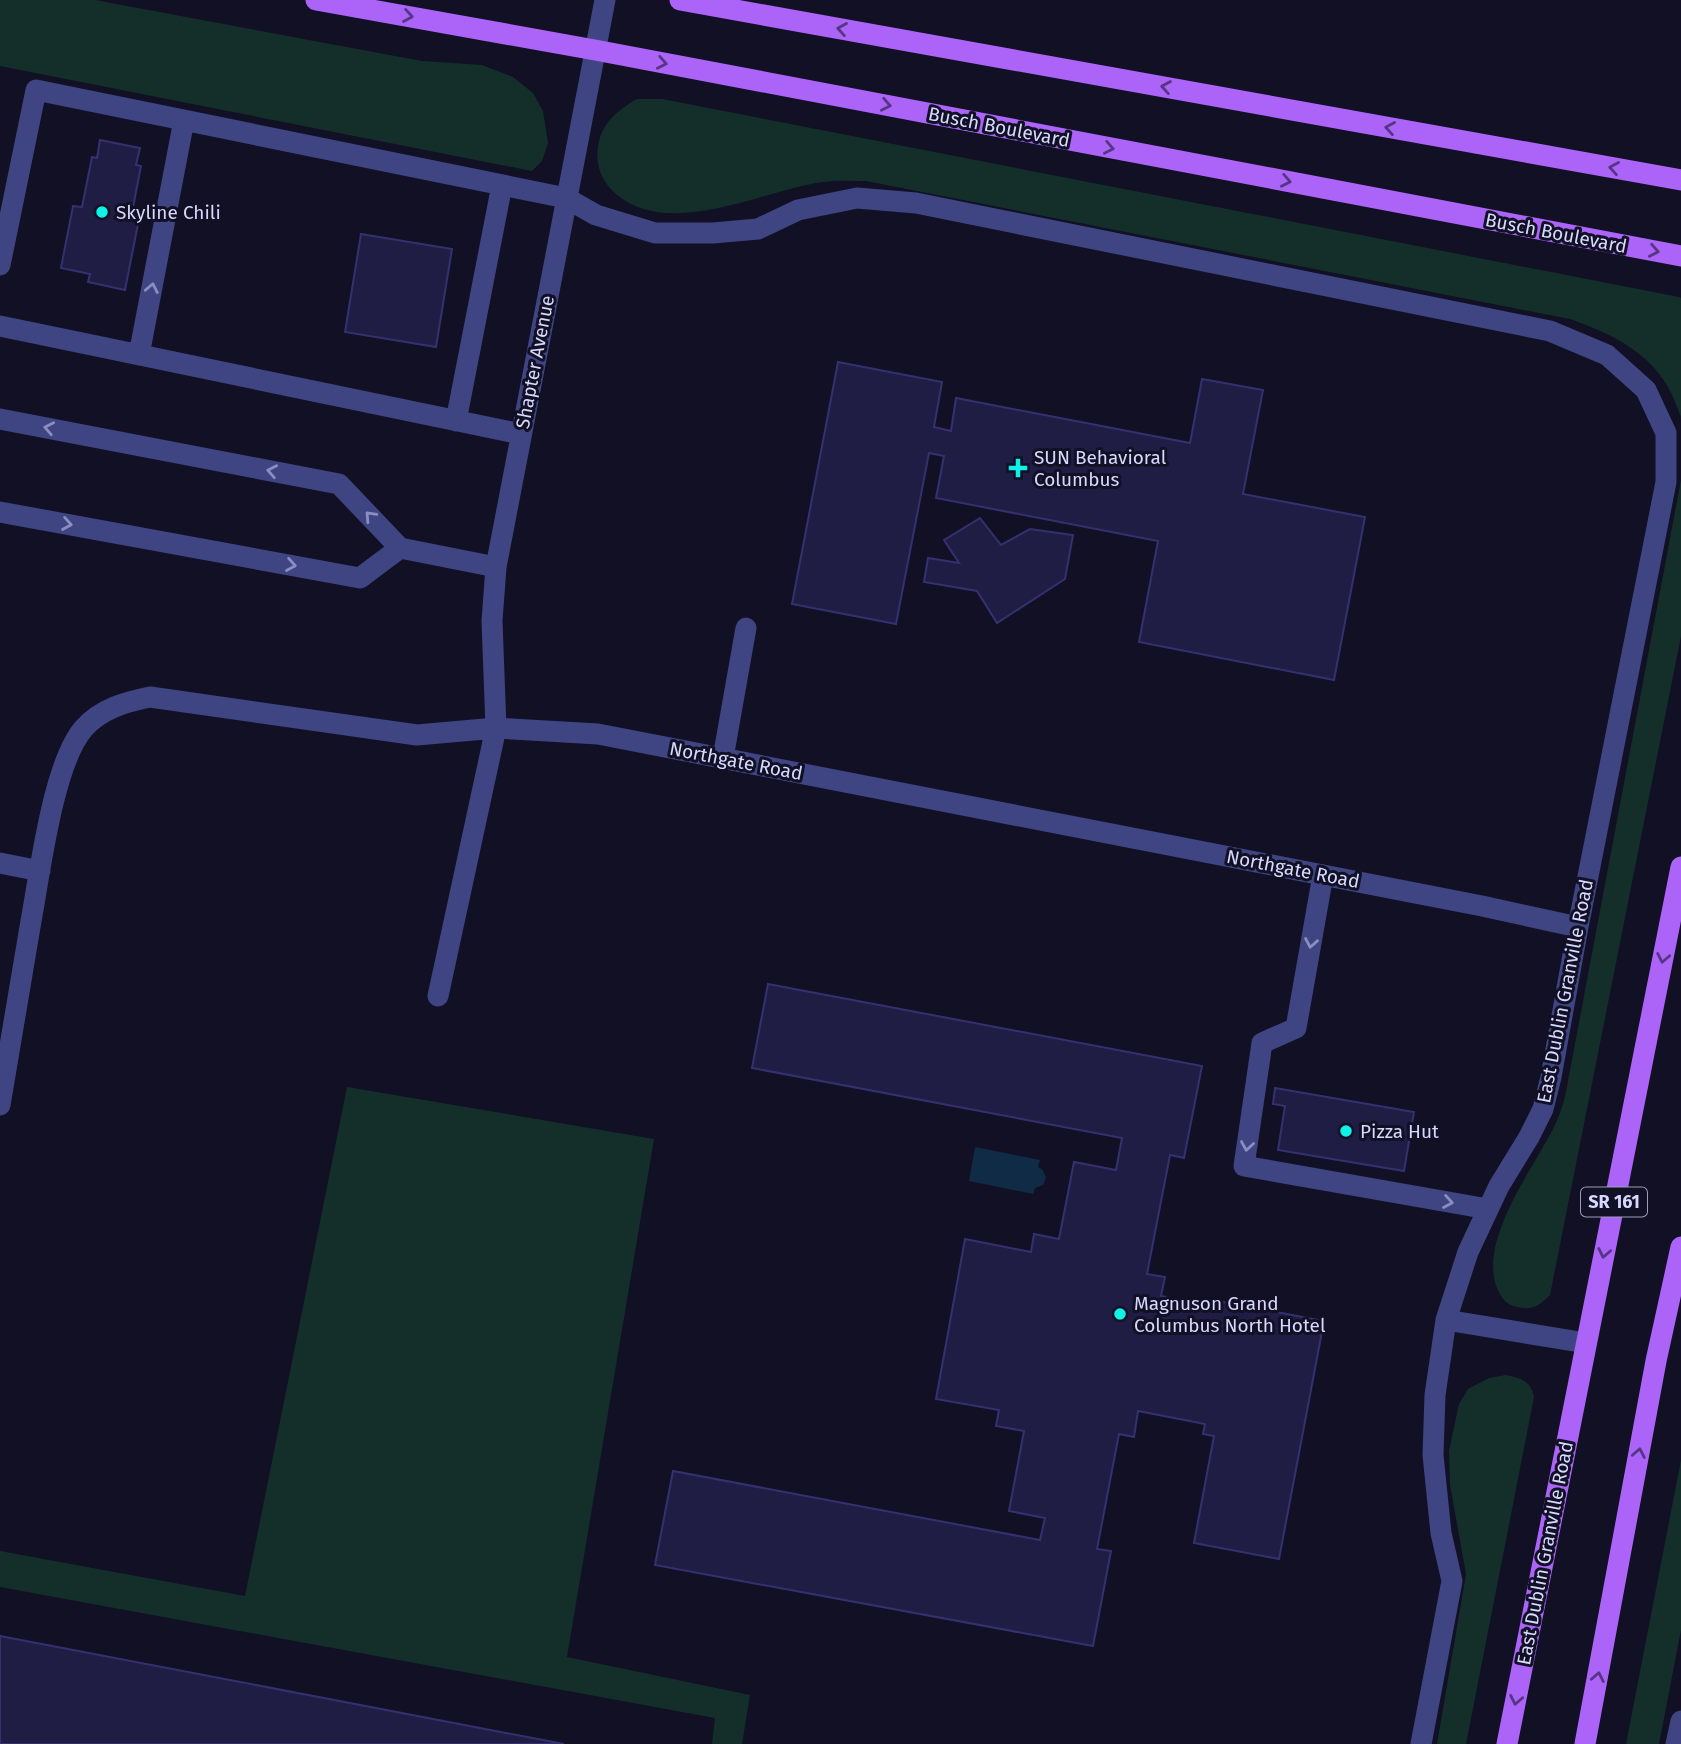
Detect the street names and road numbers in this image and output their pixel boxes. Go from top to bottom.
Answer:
street label: Busch Boulevard [926,102,1072,152]
street label: Busch Boulevard [1483,208,1629,258]
street label: Shapter Avenue [511,293,559,431]
street label: Northgate Road [668,737,804,785]
street label: Northgate Road [1225,845,1361,893]
street label: East Dublin Granville Road [1532,877,1598,1105]
road number: SR 161 [1581,1188,1647,1217]
street label: East Dublin Granville Road [1512,1439,1578,1667]

